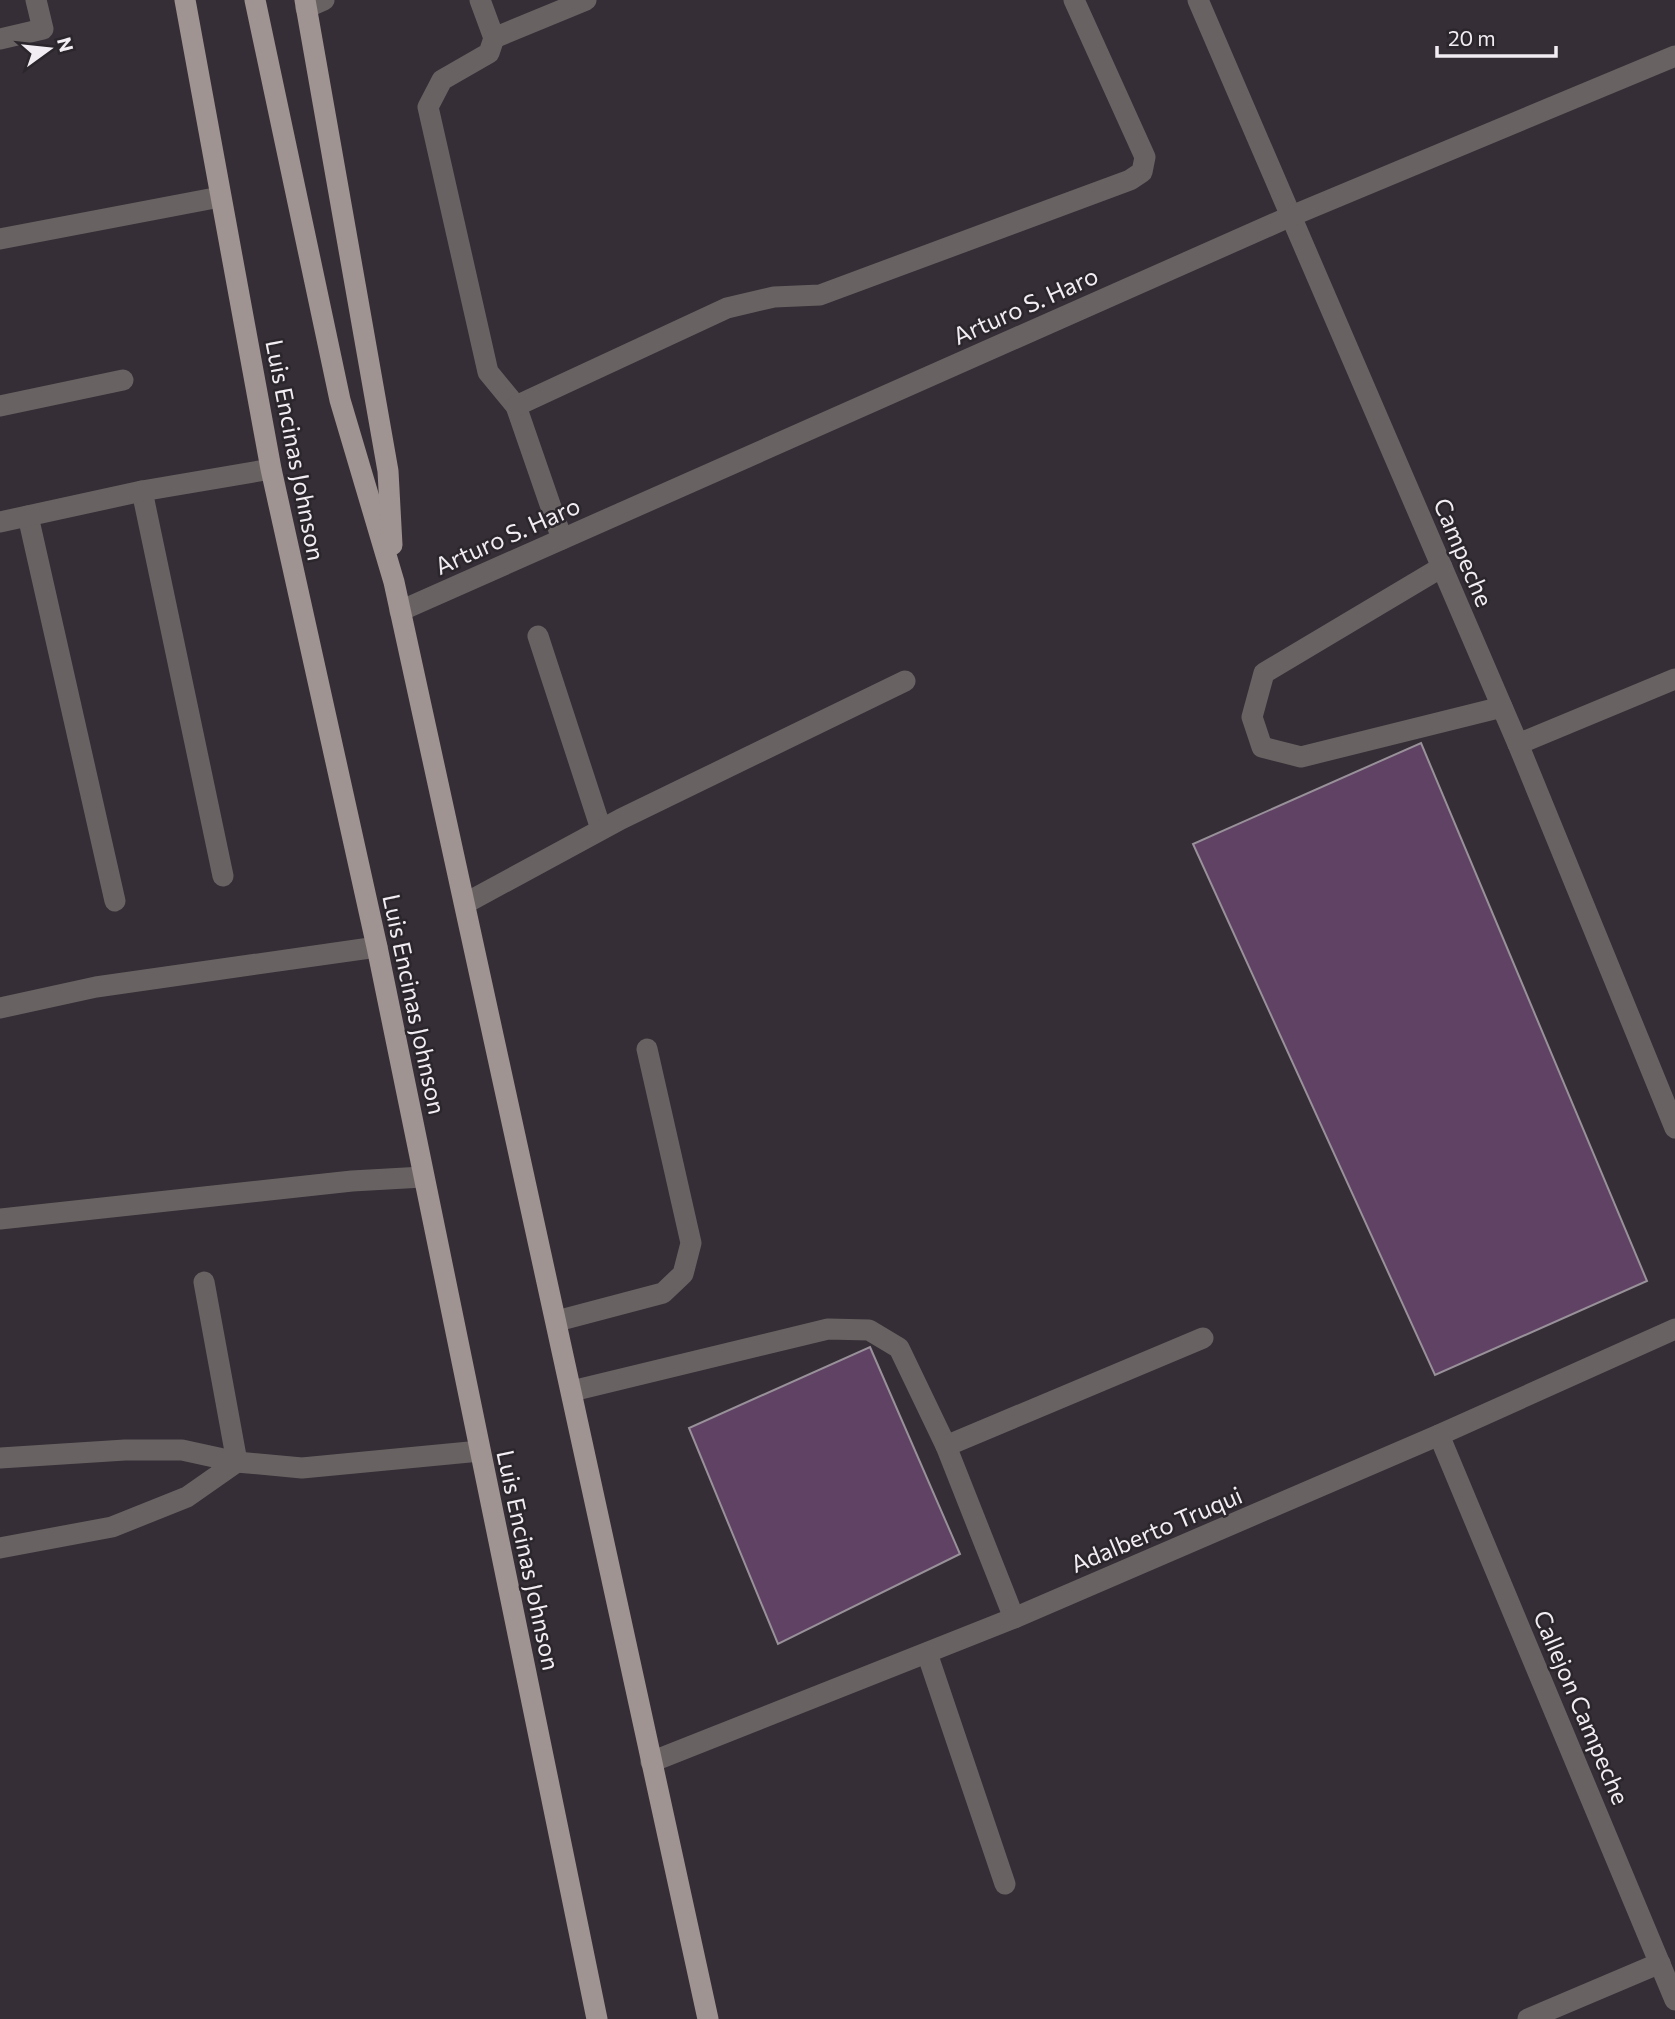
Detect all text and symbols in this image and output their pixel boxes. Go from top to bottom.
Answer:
north arrow [14,14,84,84]
scale bar [1437,14,1556,58]
text: 20 m [1448,25,1496,50]
text: N [53,35,79,54]
street label: Arturo S. Haro [948,260,1102,350]
street label: Luis Encinas Johnson [260,337,332,563]
street label: Arturo S. Haro [430,490,584,580]
street label: Campeche [1428,493,1500,611]
street label: Luis Encinas Johnson [377,891,453,1117]
street label: Luis Encinas Johnson [491,1447,567,1673]
street label: Adalberto Truqui [1066,1480,1246,1578]
street label: Callejon Campeche [1528,1606,1636,1808]

